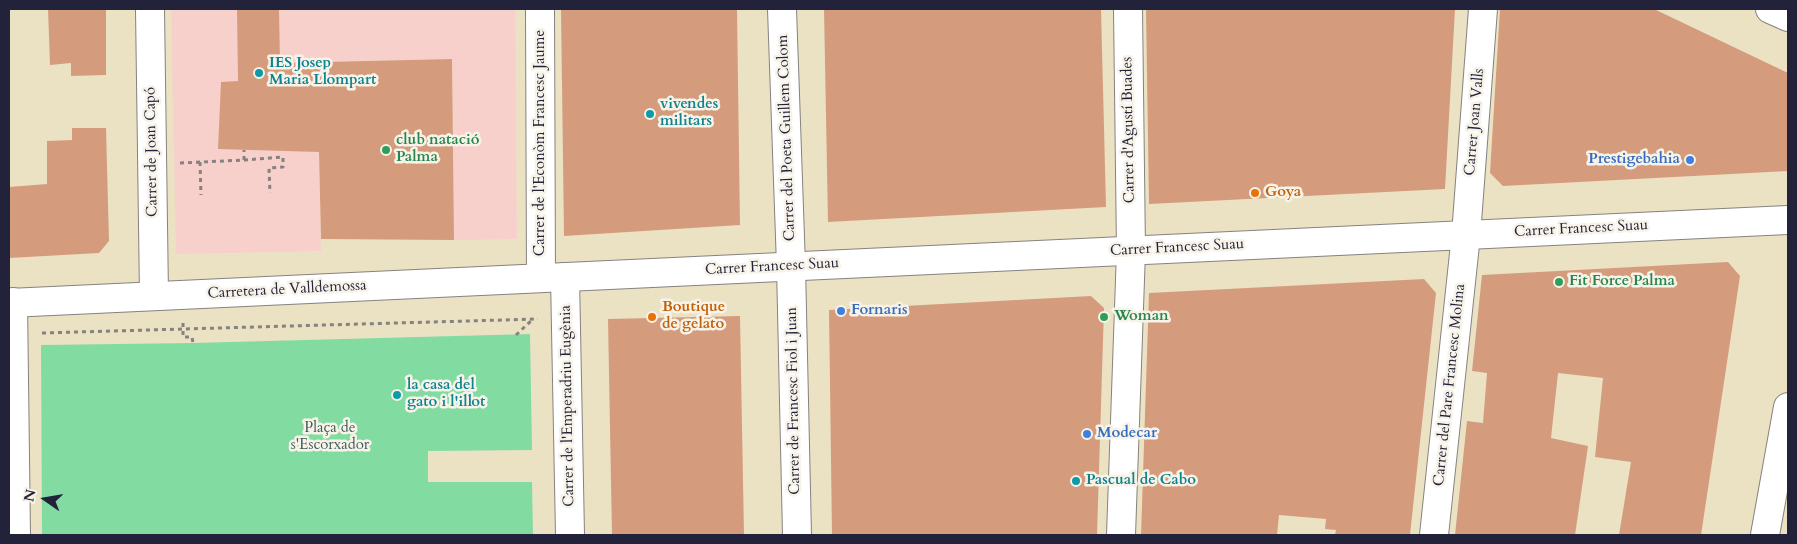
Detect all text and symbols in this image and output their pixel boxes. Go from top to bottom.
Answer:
street label: Carrer de l'Econòm Francesc Jaume [532,30,550,256]
street label: Carrer del Poeta Guillem Colom [774,34,800,242]
place label: IES Josep Maria Llompart [269,55,376,90]
street label: Carrer d'Agustí Buades [1119,57,1139,203]
marker: IES Josep Maria Llompart [253,67,265,79]
street label: Carrer Joan Valls [1461,68,1489,176]
street label: Carrer de Joan Capó [142,87,162,217]
place label: vivendes militars [660,96,718,131]
marker: vivendes militars [644,108,656,120]
place label: club natació Palma [396,132,480,167]
marker: club natació Palma [380,144,392,156]
place label: Prestigebahia [1588,151,1680,169]
marker: Prestigebahia [1684,154,1696,166]
place label: Goya [1265,184,1301,202]
marker: Goya [1249,187,1261,199]
street label: Carrer Francesc Suau [1514,216,1648,242]
street label: Carrer Francesc Suau [1110,235,1244,261]
street label: Carrer Francesc Suau [705,254,839,280]
place label: Fit Force Palma [1569,273,1675,291]
marker: Fit Force Palma [1553,276,1565,288]
street label: Carretera de Valldemossa [207,277,367,303]
street label: Carrer del Pare Francesc Molina [1430,283,1470,487]
place label: Boutique de gelato [662,299,725,334]
place label: Fornaris [851,302,907,320]
street label: Carrer de l'Emperadriu Eugènia [557,305,579,507]
marker: Fornaris [835,305,847,317]
street label: Carrer de Francesc Fiol i Juan [783,307,805,495]
place label: Woman [1114,308,1169,326]
marker: Boutique de gelato [646,311,658,323]
marker: Woman [1098,311,1110,323]
place label: la casa del gato i l'illot [407,377,485,412]
marker: la casa del gato i l'illot [391,389,403,401]
park label: Plaça de s'Escorxador [291,420,369,455]
place label: Modecar [1097,425,1157,443]
marker: Modecar [1081,428,1093,440]
place label: Pascual de Cabo [1086,472,1196,490]
north arrow [20,474,70,524]
marker: Pascual de Cabo [1070,475,1082,487]
text: N [19,487,41,504]

